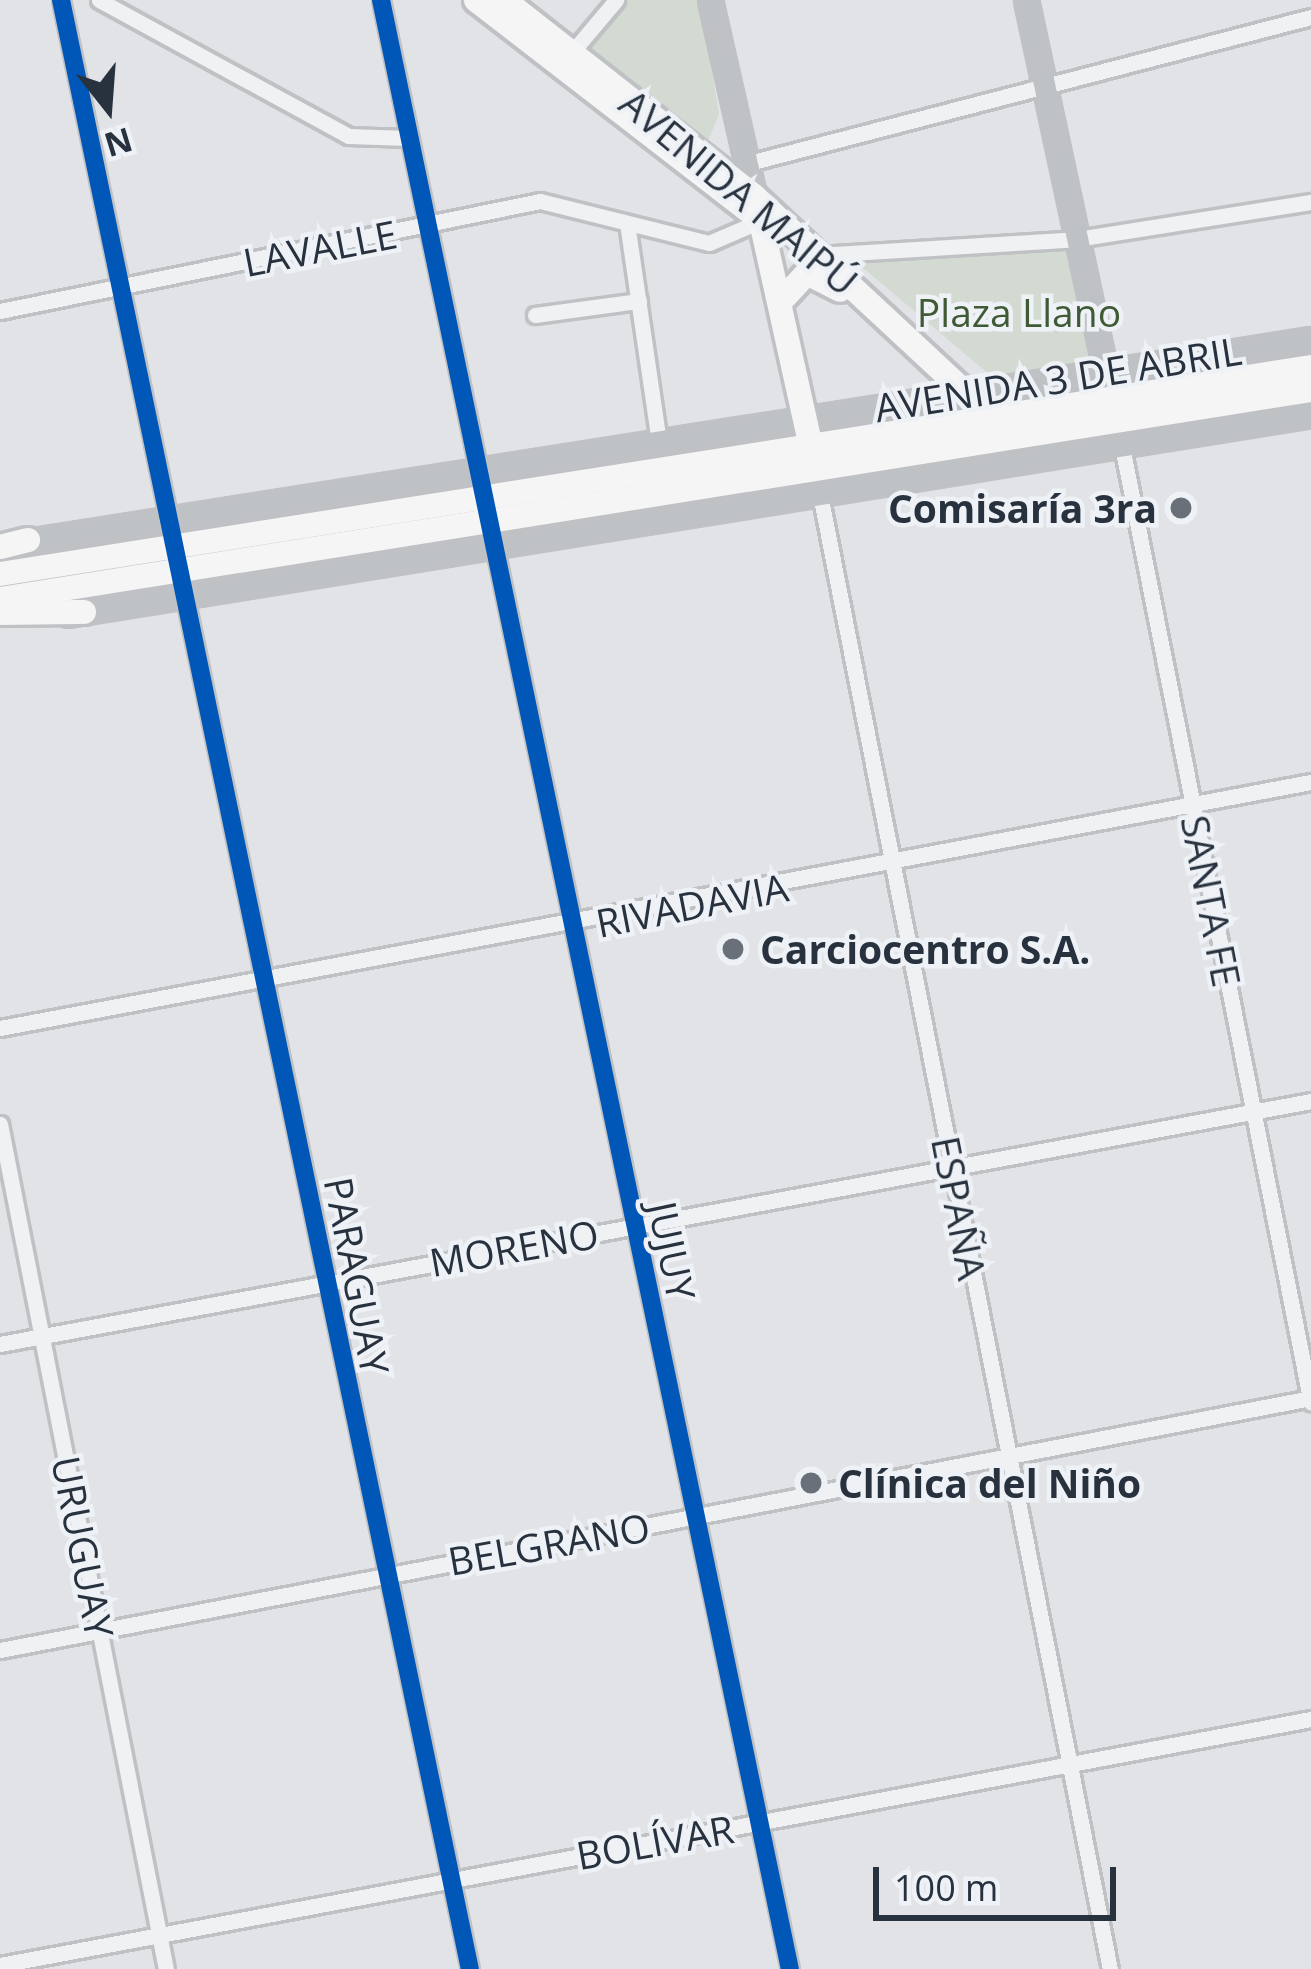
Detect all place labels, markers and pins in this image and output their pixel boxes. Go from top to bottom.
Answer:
place label: Comisaría 3ra [888,485,1157,531]
marker: Comisaría 3ra [1168,495,1194,521]
place label: Carciocentro S.A. [760,926,1090,972]
marker: Carciocentro S.A. [717,933,749,965]
place label: Clínica del Niño [838,1460,1141,1506]
marker: Clínica del Niño [795,1467,827,1499]

